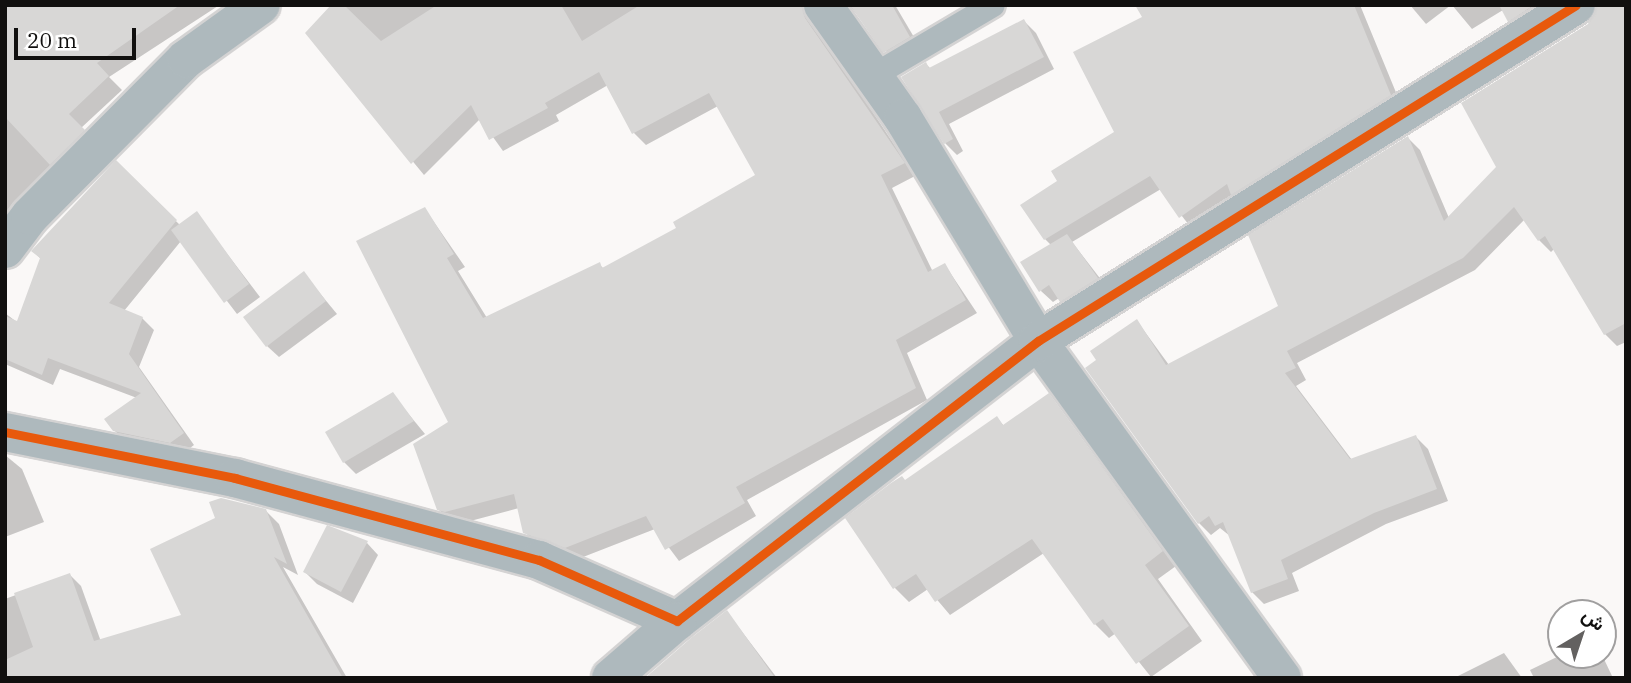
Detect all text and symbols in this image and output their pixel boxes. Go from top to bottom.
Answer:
scale bar [18,14,140,58]
text: 20 m [27,26,77,54]
north arrow [1547,599,1617,669]
text: ش [1578,603,1610,636]

